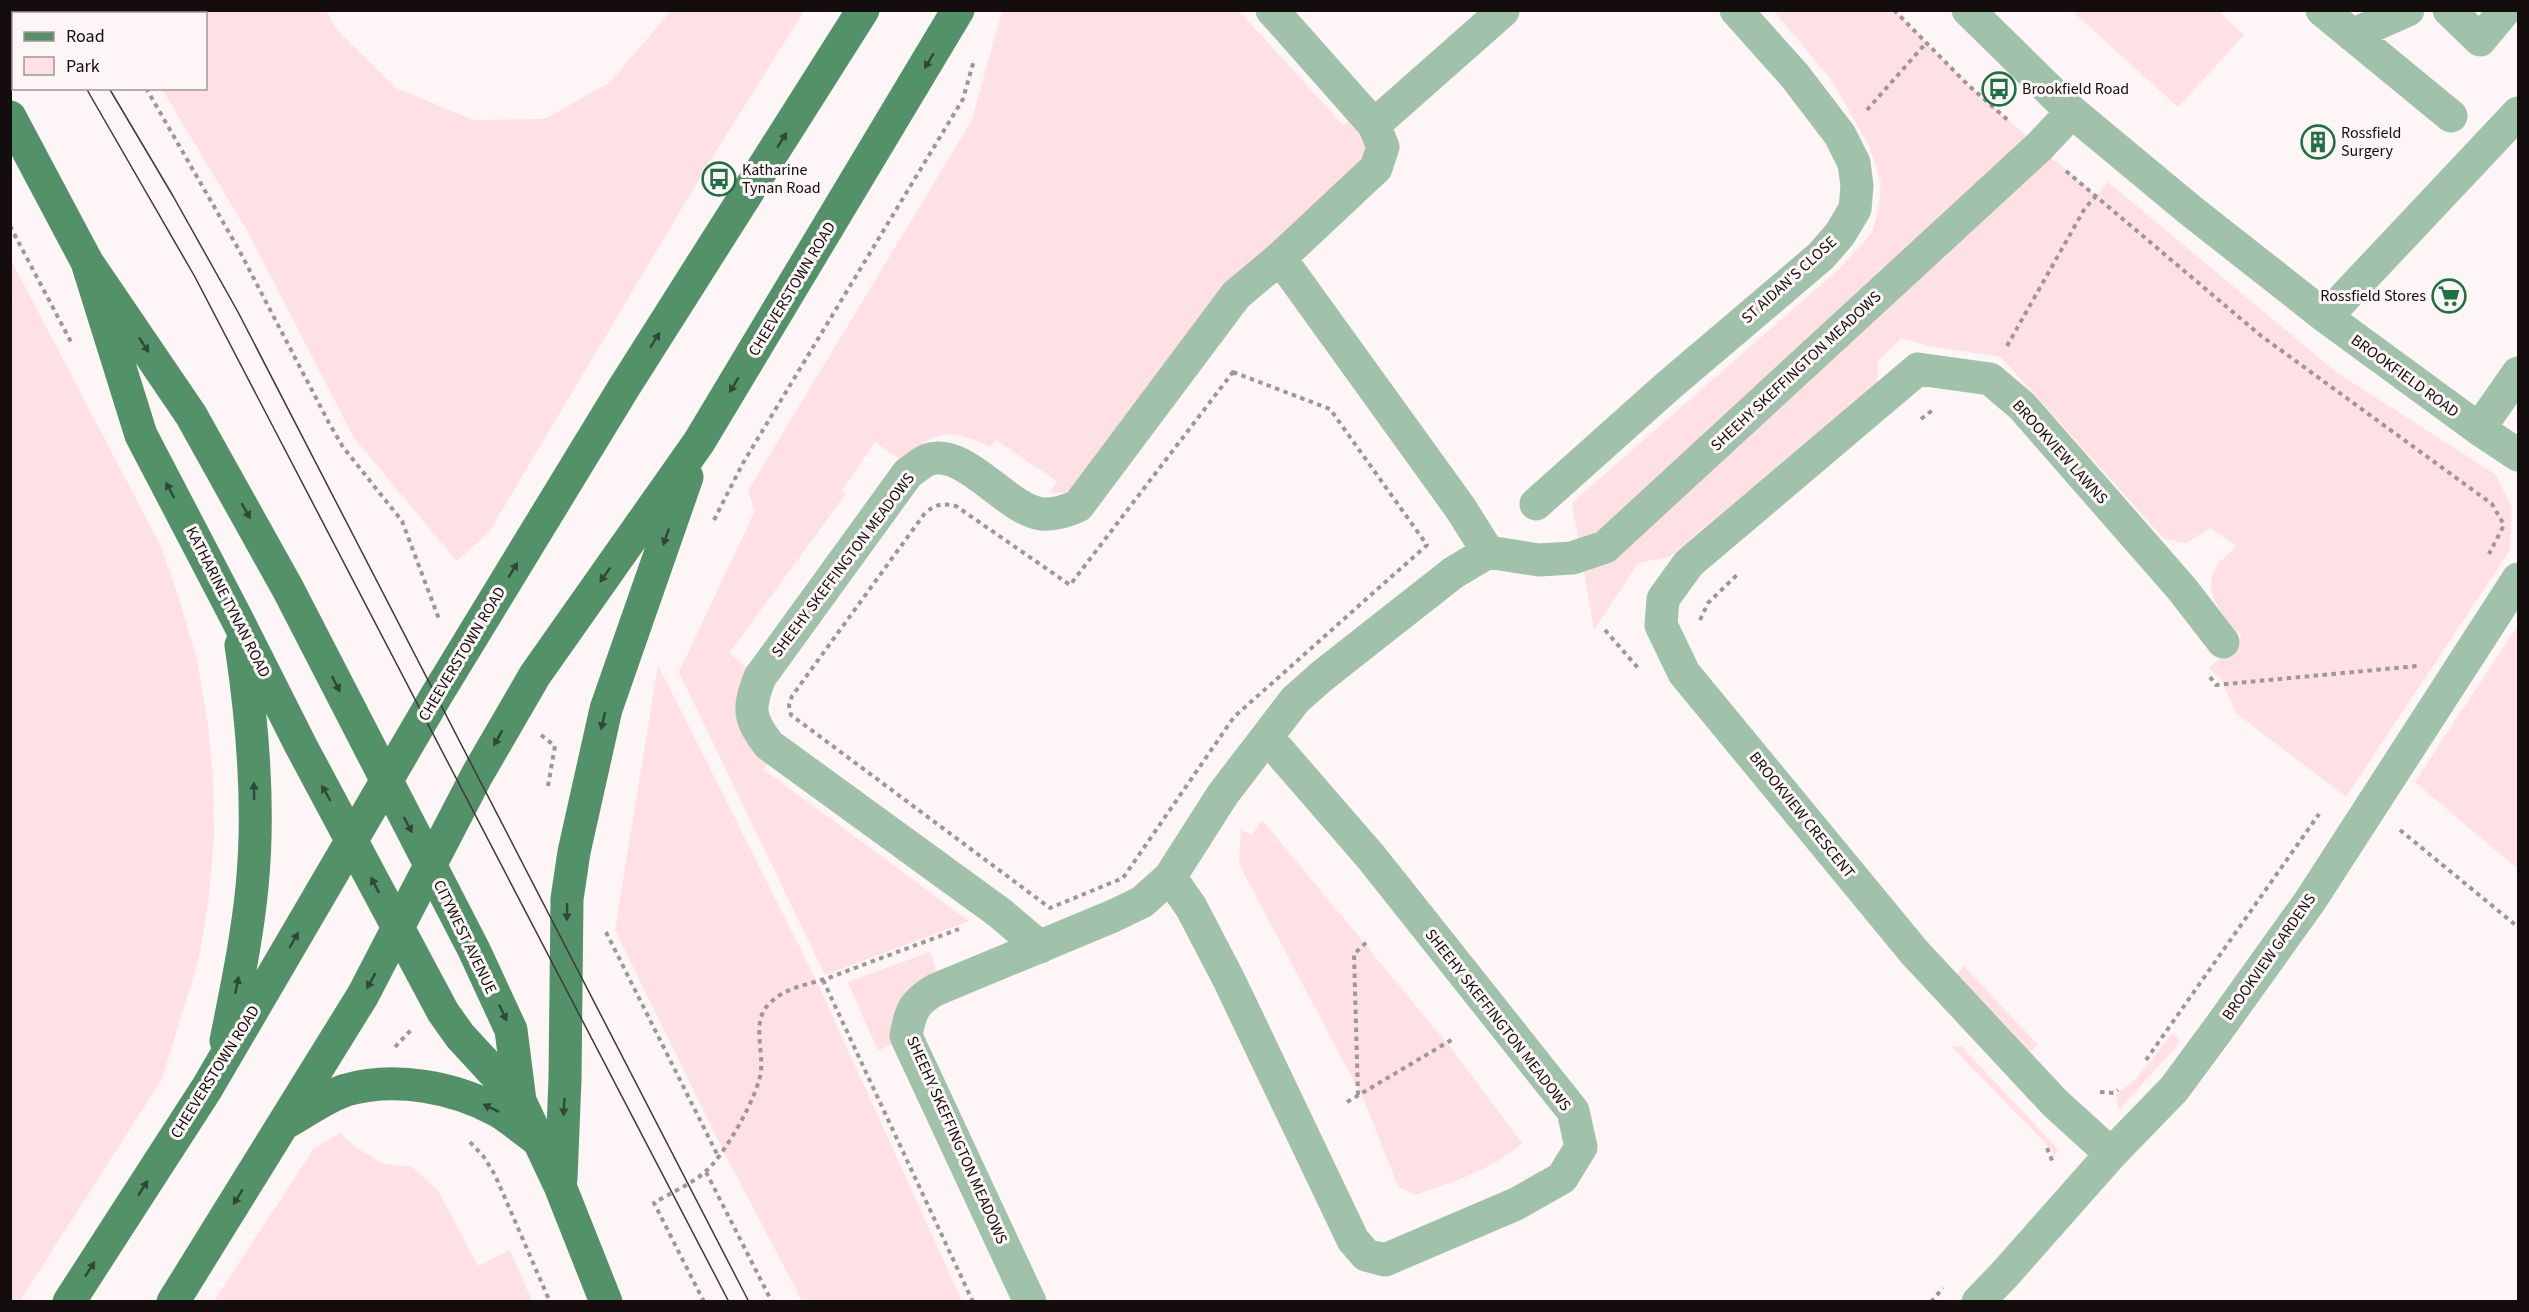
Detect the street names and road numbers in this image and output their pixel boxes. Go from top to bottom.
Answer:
street label: CHEEVERSTOWN ROAD [743,218,841,360]
street label: ST AIDAN'S CLOSE [1737,231,1841,329]
street label: SHEEHY SKEFFINGTON MEADOWS [1706,286,1886,456]
street label: BROOKFIELD ROAD [2347,329,2464,423]
street label: BROOKVIEW LAWNS [2007,395,2113,509]
street label: SHEEHY SKEFFINGTON MEADOWS [766,468,920,662]
street label: KATHARINE TYNAN ROAD [180,523,276,681]
street label: CHEEVERSTOWN ROAD [413,583,511,725]
street label: BROOKVIEW CRESCENT [1744,747,1860,883]
street label: CITYWEST AVENUE [428,876,502,998]
street label: BROOKVIEW GARDENS [2217,889,2321,1025]
street label: SHEEHY SKEFFINGTON MEADOWS [1420,924,1576,1116]
street label: CHEEVERSTOWN ROAD [165,1001,265,1143]
street label: SHEEHY SKEFFINGTON MEADOWS [901,1032,1013,1248]

